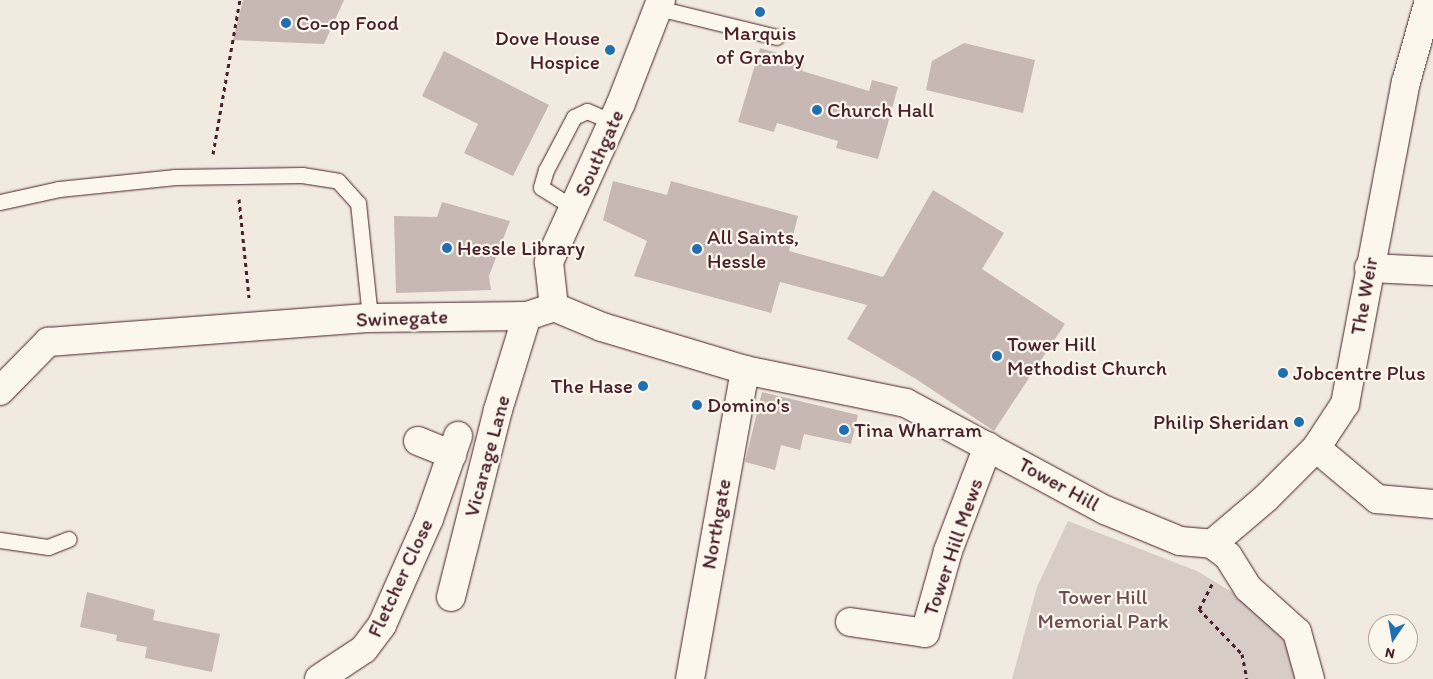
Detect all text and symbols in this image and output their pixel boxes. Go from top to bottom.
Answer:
marker: Marquis of Granby [754,6,766,18]
place label: Co-op Food [296,10,398,36]
marker: Co-op Food [280,17,292,29]
place label: Marquis of Granby [715,20,805,70]
place label: Dove House Hospice [495,25,600,75]
marker: Dove House Hospice [604,44,616,56]
place label: Church Hall [827,97,935,123]
marker: Church Hall [811,104,823,116]
street label: Southgate [569,106,629,200]
place label: All Saints, Hessle [707,224,799,274]
place label: Hessle Library [457,235,584,261]
marker: Hessle Library [441,242,453,254]
marker: All Saints, Hessle [691,243,703,255]
street label: The Weir [1345,255,1383,337]
street label: Swinegate [355,304,449,332]
place label: Tower Hill Methodist Church [1007,331,1167,381]
marker: Tower Hill Methodist Church [991,350,1003,362]
place label: Jobcentre Plus [1293,360,1426,386]
marker: Jobcentre Plus [1277,367,1289,379]
place label: The Hase [550,373,633,399]
marker: The Hase [637,380,649,392]
street label: Vicarage Lane [459,392,515,520]
place label: Domino's [707,392,790,418]
marker: Domino's [691,399,703,411]
place label: Philip Sheridan [1153,409,1289,435]
marker: Philip Sheridan [1293,416,1305,428]
place label: Tina Wharram [854,417,983,443]
marker: Tina Wharram [838,424,850,436]
street label: Tower Hill [1014,451,1104,517]
street label: Tower Hill Mews [918,475,988,619]
street label: Northgate [696,477,736,571]
street label: Fletcher Close [362,515,438,641]
park label: Tower Hill Memorial Park [1037,584,1169,634]
north arrow [1368,614,1418,664]
text: N [1384,644,1396,662]

